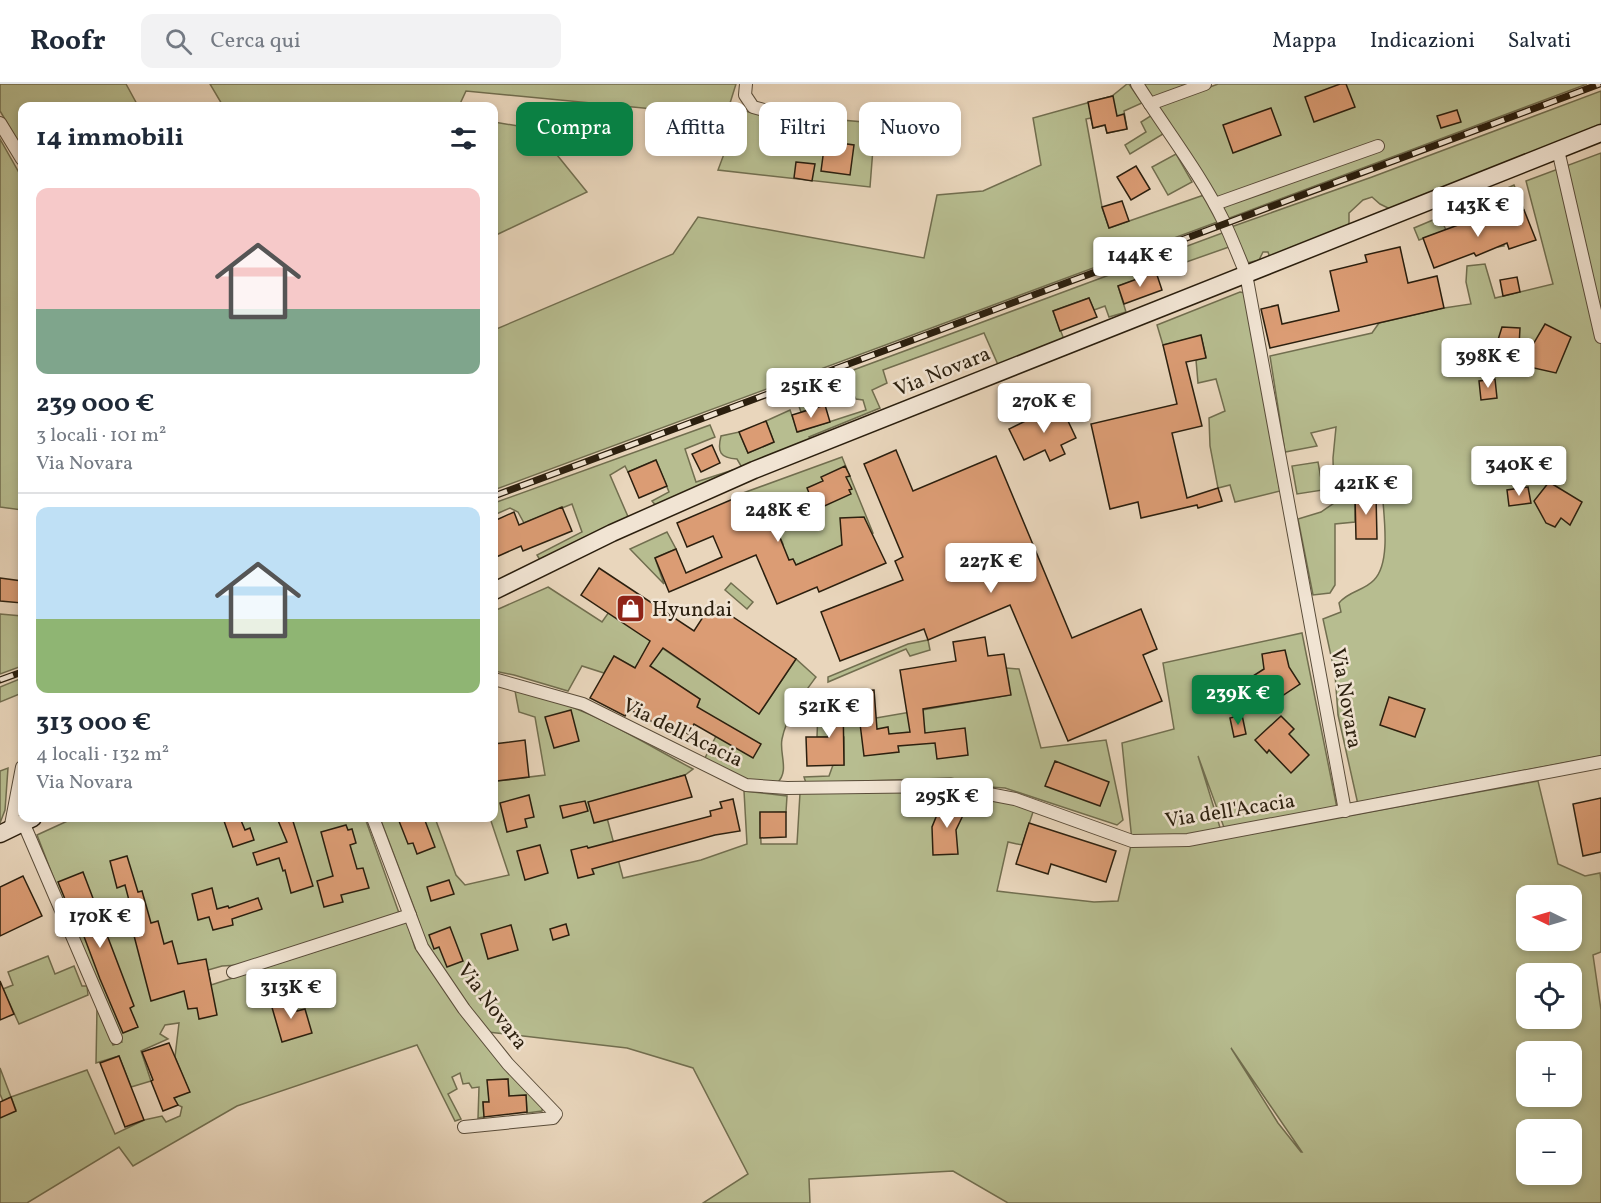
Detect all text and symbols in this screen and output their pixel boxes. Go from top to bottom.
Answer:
search box [141,14,561,68]
text: Roofr [30,22,105,61]
icon: search [162,25,195,58]
text: Cerca qui [210,26,301,57]
text: Mappa [1272,27,1337,56]
text: Indicazioni [1370,27,1475,56]
text: Salvati [1508,27,1571,56]
chip: Compra [516,102,633,156]
chip: Affitta [645,102,747,156]
chip: Filtri [759,102,847,156]
chip: Nuovo [859,102,961,156]
text: 14 immobili [36,120,184,156]
icon: filters [447,122,480,155]
pin: 143K € [1429,187,1527,238]
text: 143K € [1447,192,1509,220]
icon: home [204,227,312,335]
pin: 144K € [1091,237,1189,288]
text: 144K € [1107,242,1173,270]
pin: 398K € [1439,338,1537,389]
street label: Via Novara [890,340,995,405]
text: 398K € [1455,343,1521,371]
pin: 251K € [762,368,860,419]
text: 251K € [780,373,842,401]
pin: 270K € [995,383,1093,434]
text: 239 000 € [36,386,154,422]
text: 270K € [1012,388,1076,416]
text: 3 locali · 101 m² [36,422,166,450]
pin: 340K € [1470,446,1568,497]
text: Via Novara [36,450,133,478]
text: 340K € [1485,451,1553,479]
pin: 421K € [1317,465,1415,516]
text: 421K € [1334,470,1398,498]
pin: 248K € [729,492,827,543]
text: 248K € [745,497,811,525]
pin: 227K € [942,543,1040,594]
icon: home [204,546,312,654]
text: 227K € [959,548,1023,576]
shop icon: Hyundai [615,593,647,625]
place label: Hyundai [652,596,732,625]
street label: Via Novara [1322,646,1369,751]
pin: 239K € [1189,675,1287,726]
text: 239K € [1206,680,1270,708]
pin: 521K € [780,688,878,739]
street label: Via dell'Acacia [617,692,748,775]
text: 521K € [798,693,860,721]
text: 313 000 € [36,705,151,741]
text: 4 locali · 132 m² [36,741,169,769]
text: Via Novara [36,769,133,797]
pin: 295K € [898,778,996,829]
text: 295K € [915,783,979,811]
street label: Via dell'Acacia [1163,787,1297,836]
north arrow [1516,885,1582,951]
map controls [1516,885,1582,1185]
pin: 170K € [51,898,149,949]
text: 170K € [69,903,131,931]
street label: Via Novara [450,958,534,1056]
button: locate [1516,963,1582,1029]
pin: 313K € [242,969,340,1020]
text: 313K € [260,974,322,1002]
button: + [1516,1041,1582,1107]
button: − [1516,1119,1582,1185]

